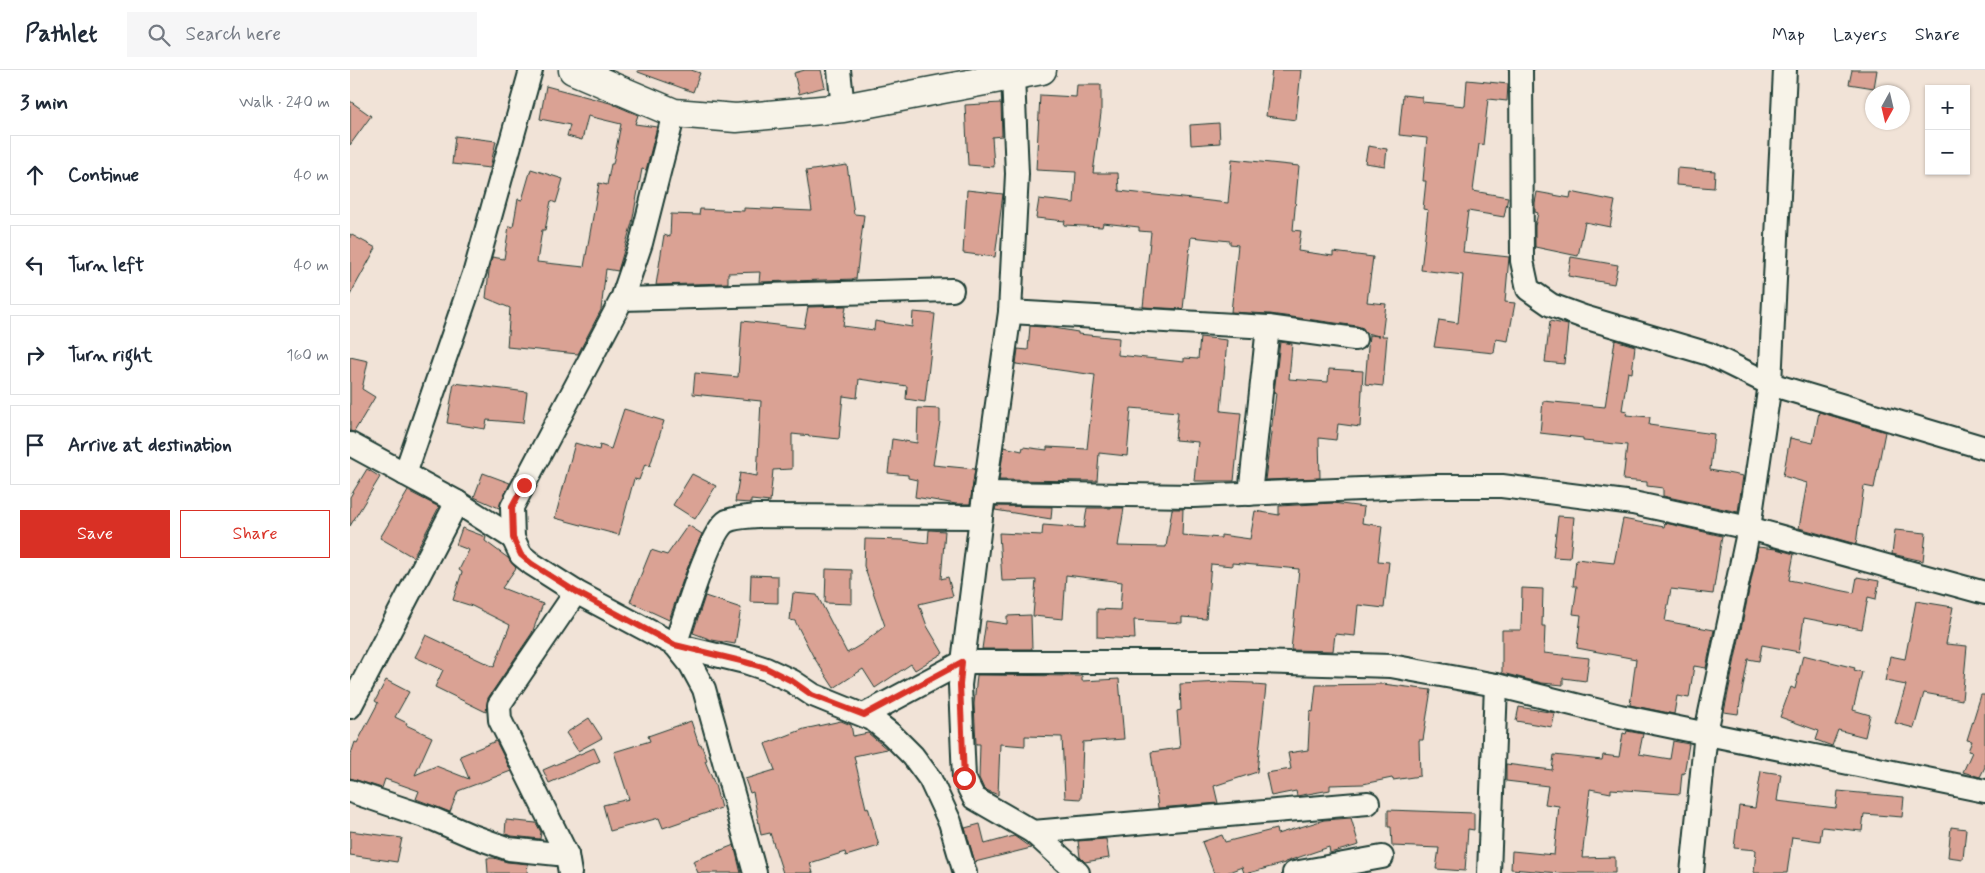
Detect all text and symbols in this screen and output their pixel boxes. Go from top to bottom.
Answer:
search box [127,12,477,57]
text: Pathlet [25,19,97,50]
icon: search [145,21,173,49]
text: Search here [185,22,281,47]
text: Map [1772,23,1805,47]
text: Layers [1833,23,1887,47]
text: Share [1915,23,1960,47]
north arrow [1865,85,1910,130]
map controls [1925,85,1970,175]
button: + [1925,85,1970,130]
text: 3 min [20,89,68,117]
text: Walk · 240 m [239,92,330,113]
button: − [1925,130,1970,175]
icon: ahead [21,161,49,189]
text: Continue [68,163,139,188]
text: 40 m [293,165,329,186]
icon: left [21,251,49,279]
text: Turn left [68,253,144,278]
text: 40 m [293,255,329,276]
icon: right [21,341,49,369]
text: Turn right [68,343,152,368]
text: 160 m [286,345,329,366]
icon: arrive [21,431,49,459]
text: Arrive at destination [68,433,232,458]
route end [513,474,536,497]
button: Save [20,510,170,558]
button: Share [180,510,330,558]
route start [953,767,976,790]

